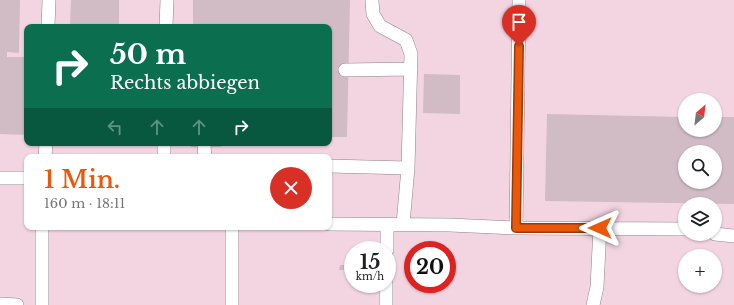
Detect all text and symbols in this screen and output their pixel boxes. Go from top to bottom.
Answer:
pin [502,5,536,46]
icon: arrive [508,11,530,33]
text: 50 m [110,37,186,72]
icon: right [44,40,96,92]
text: Rechts abbiegen [110,72,260,94]
north arrow [678,93,722,137]
map controls [678,93,722,293]
icon: left [104,116,126,138]
icon: ahead [146,116,168,138]
icon: ahead [188,116,210,138]
icon: right [230,116,252,138]
button: search [678,145,722,189]
text: 1 Min. [44,165,120,194]
button: close [270,167,312,209]
text: 160 m · 18:11 [44,195,125,212]
button: layers [678,197,722,241]
position arrow [579,207,621,249]
speed limit sign: 20 [404,241,456,293]
button: + [678,249,722,293]
text: 15 [360,250,380,274]
text: km/h [356,270,384,283]

